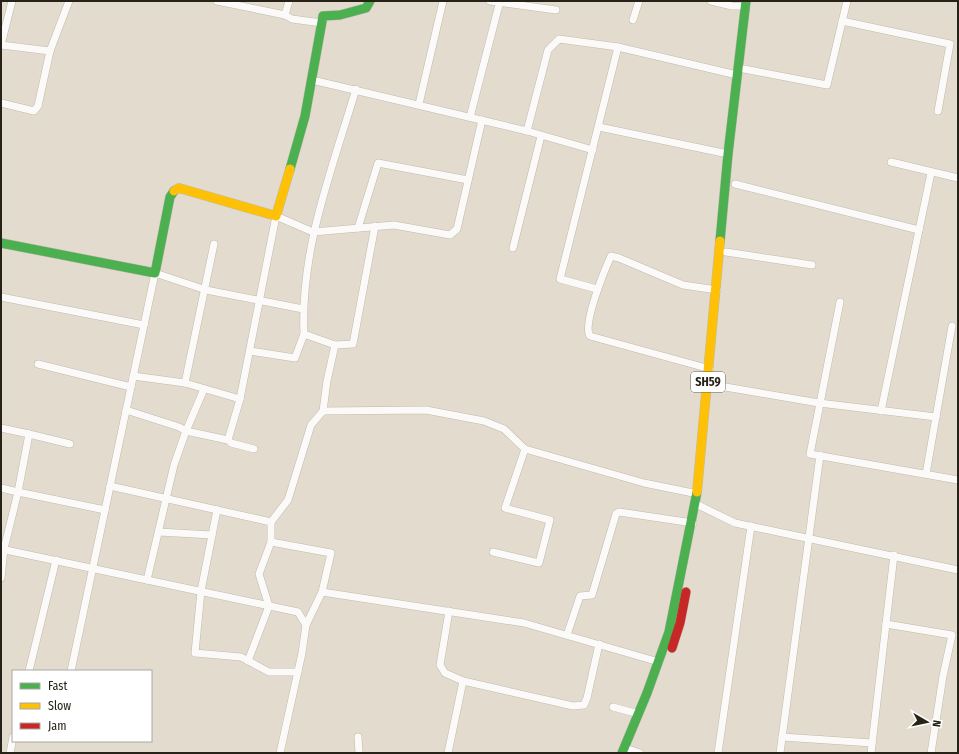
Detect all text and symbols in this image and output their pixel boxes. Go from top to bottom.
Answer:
road number: SH59 [691,372,725,392]
legend [12,670,152,742]
text: Fast [48,679,67,693]
text: Slow [48,699,71,713]
north arrow [907,702,947,742]
text: Jam [48,719,66,733]
text: N [929,719,943,728]

